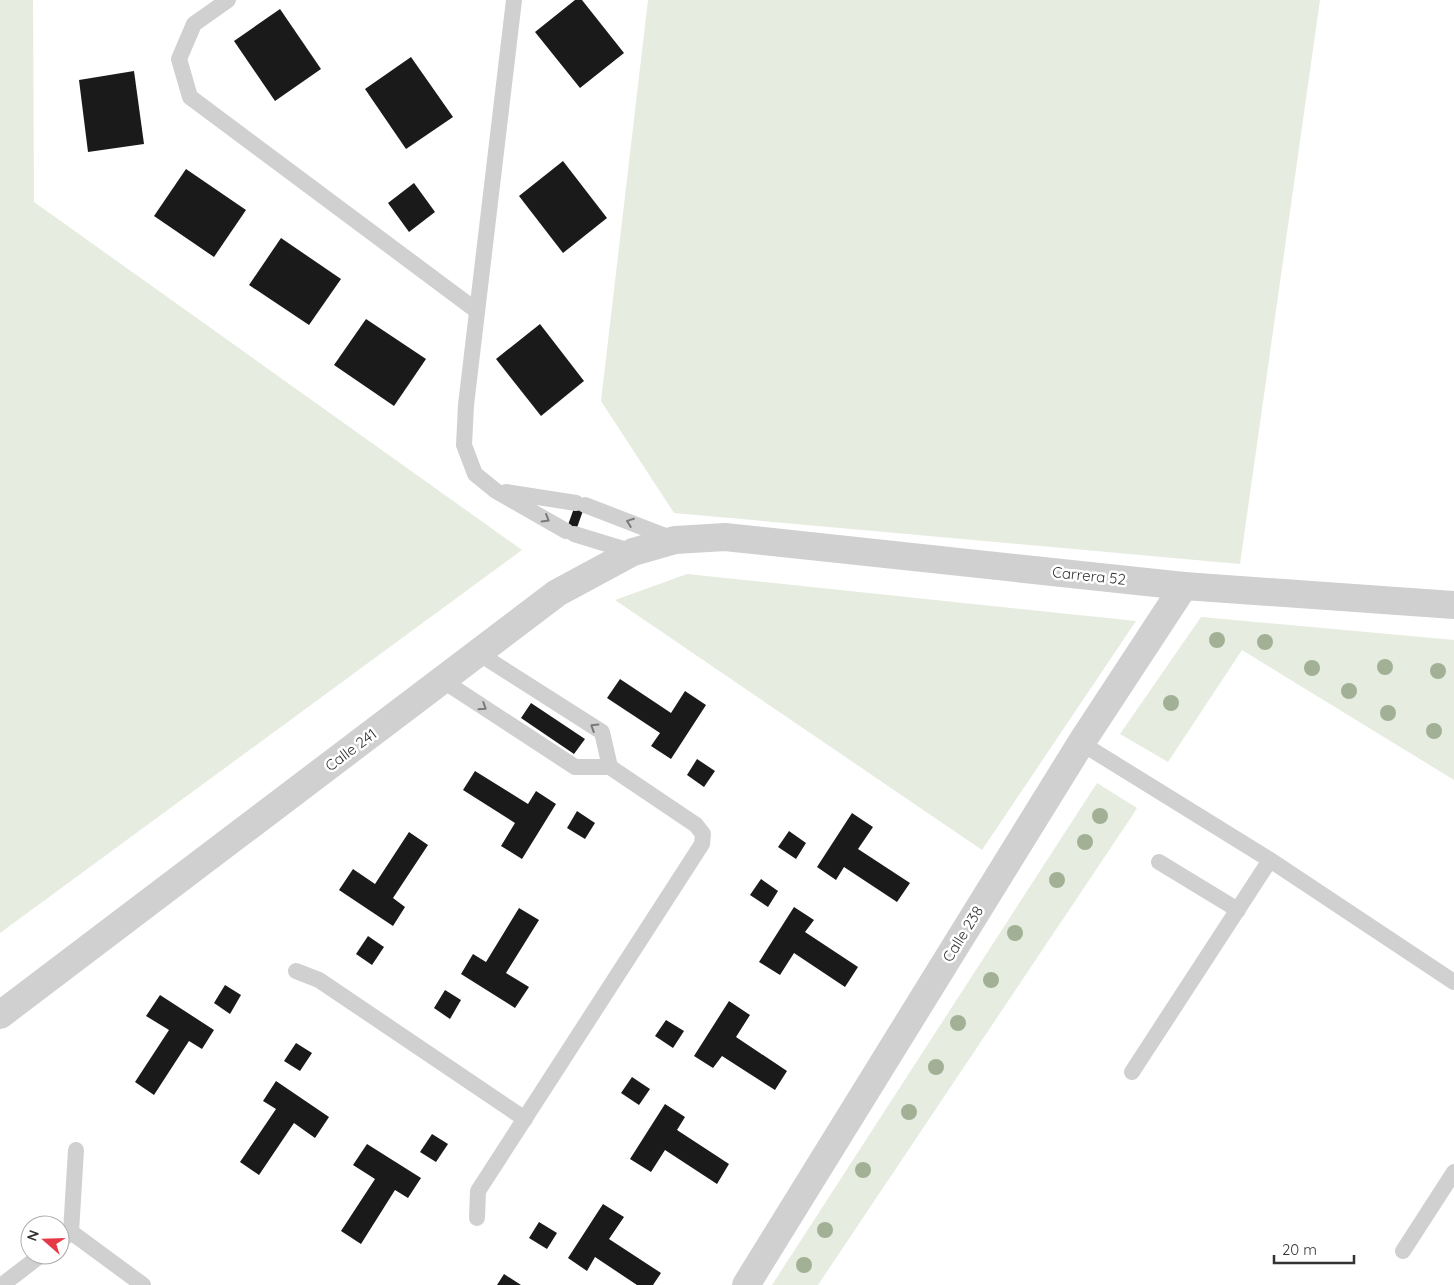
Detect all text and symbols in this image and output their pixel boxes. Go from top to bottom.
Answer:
one-way arrow [541,513,550,523]
one-way arrow [626,518,635,529]
street label: Carrera 52 [1051,562,1127,589]
one-way arrow [477,701,487,710]
street label: Calle 241 [321,724,380,775]
one-way arrow [591,724,600,733]
street label: Calle 238 [938,902,987,965]
north arrow [20,1215,70,1265]
text: N [23,1228,43,1243]
scale bar [1274,1232,1354,1264]
text: 20 m [1282,1240,1317,1259]

